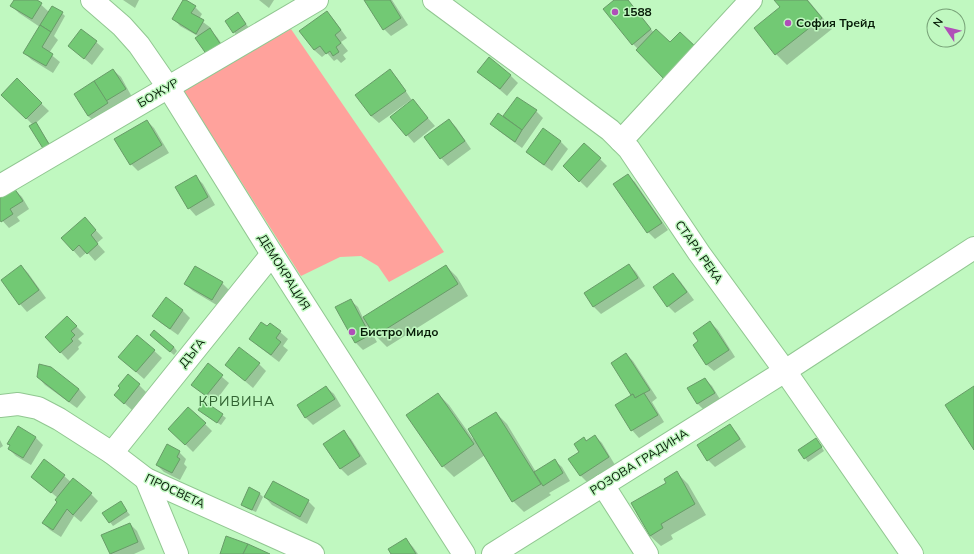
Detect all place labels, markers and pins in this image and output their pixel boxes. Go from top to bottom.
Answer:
place label: 1588 [623,4,652,19]
marker: 1588 [610,7,620,17]
place label: София Трейд [796,15,875,30]
marker: София Трейд [783,18,793,28]
place label: Бистро Мидо [360,324,439,339]
marker: Бистро Мидо [347,327,357,337]

